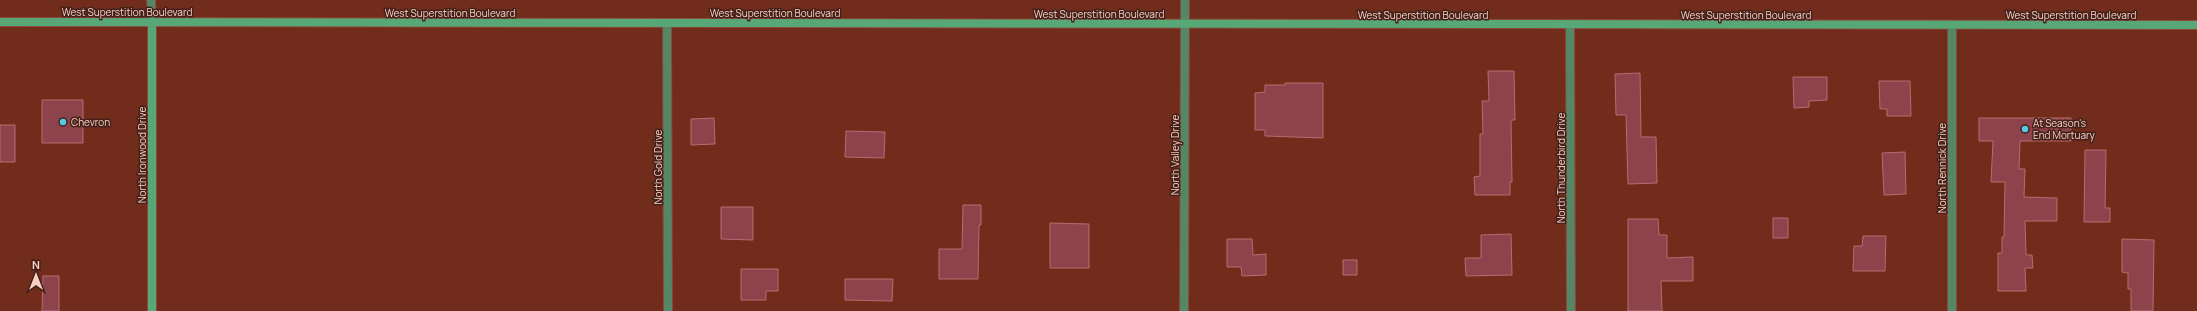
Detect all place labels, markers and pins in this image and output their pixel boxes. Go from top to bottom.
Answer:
place label: Chevron [71,115,110,129]
place label: At Season's End Mortuary [2033,116,2095,142]
marker: Chevron [58,117,68,127]
marker: At Season's End Mortuary [2020,124,2030,134]

